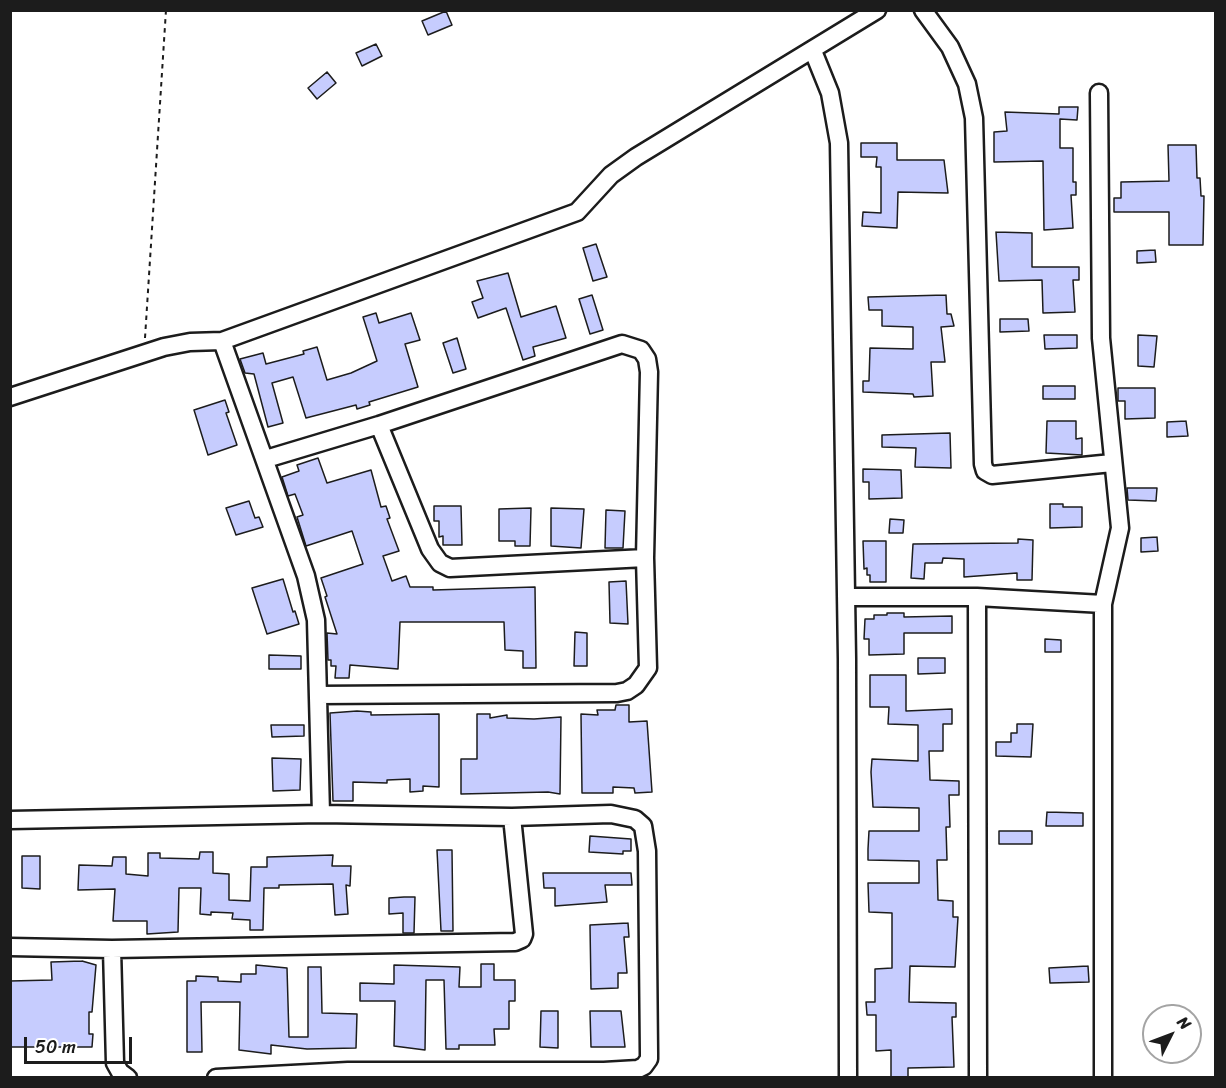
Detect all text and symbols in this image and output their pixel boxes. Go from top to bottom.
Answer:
north arrow [1142,1004,1202,1064]
text: N [1170,1009,1199,1037]
scale bar [27,1025,135,1063]
text: 50 m [35,1031,76,1063]

